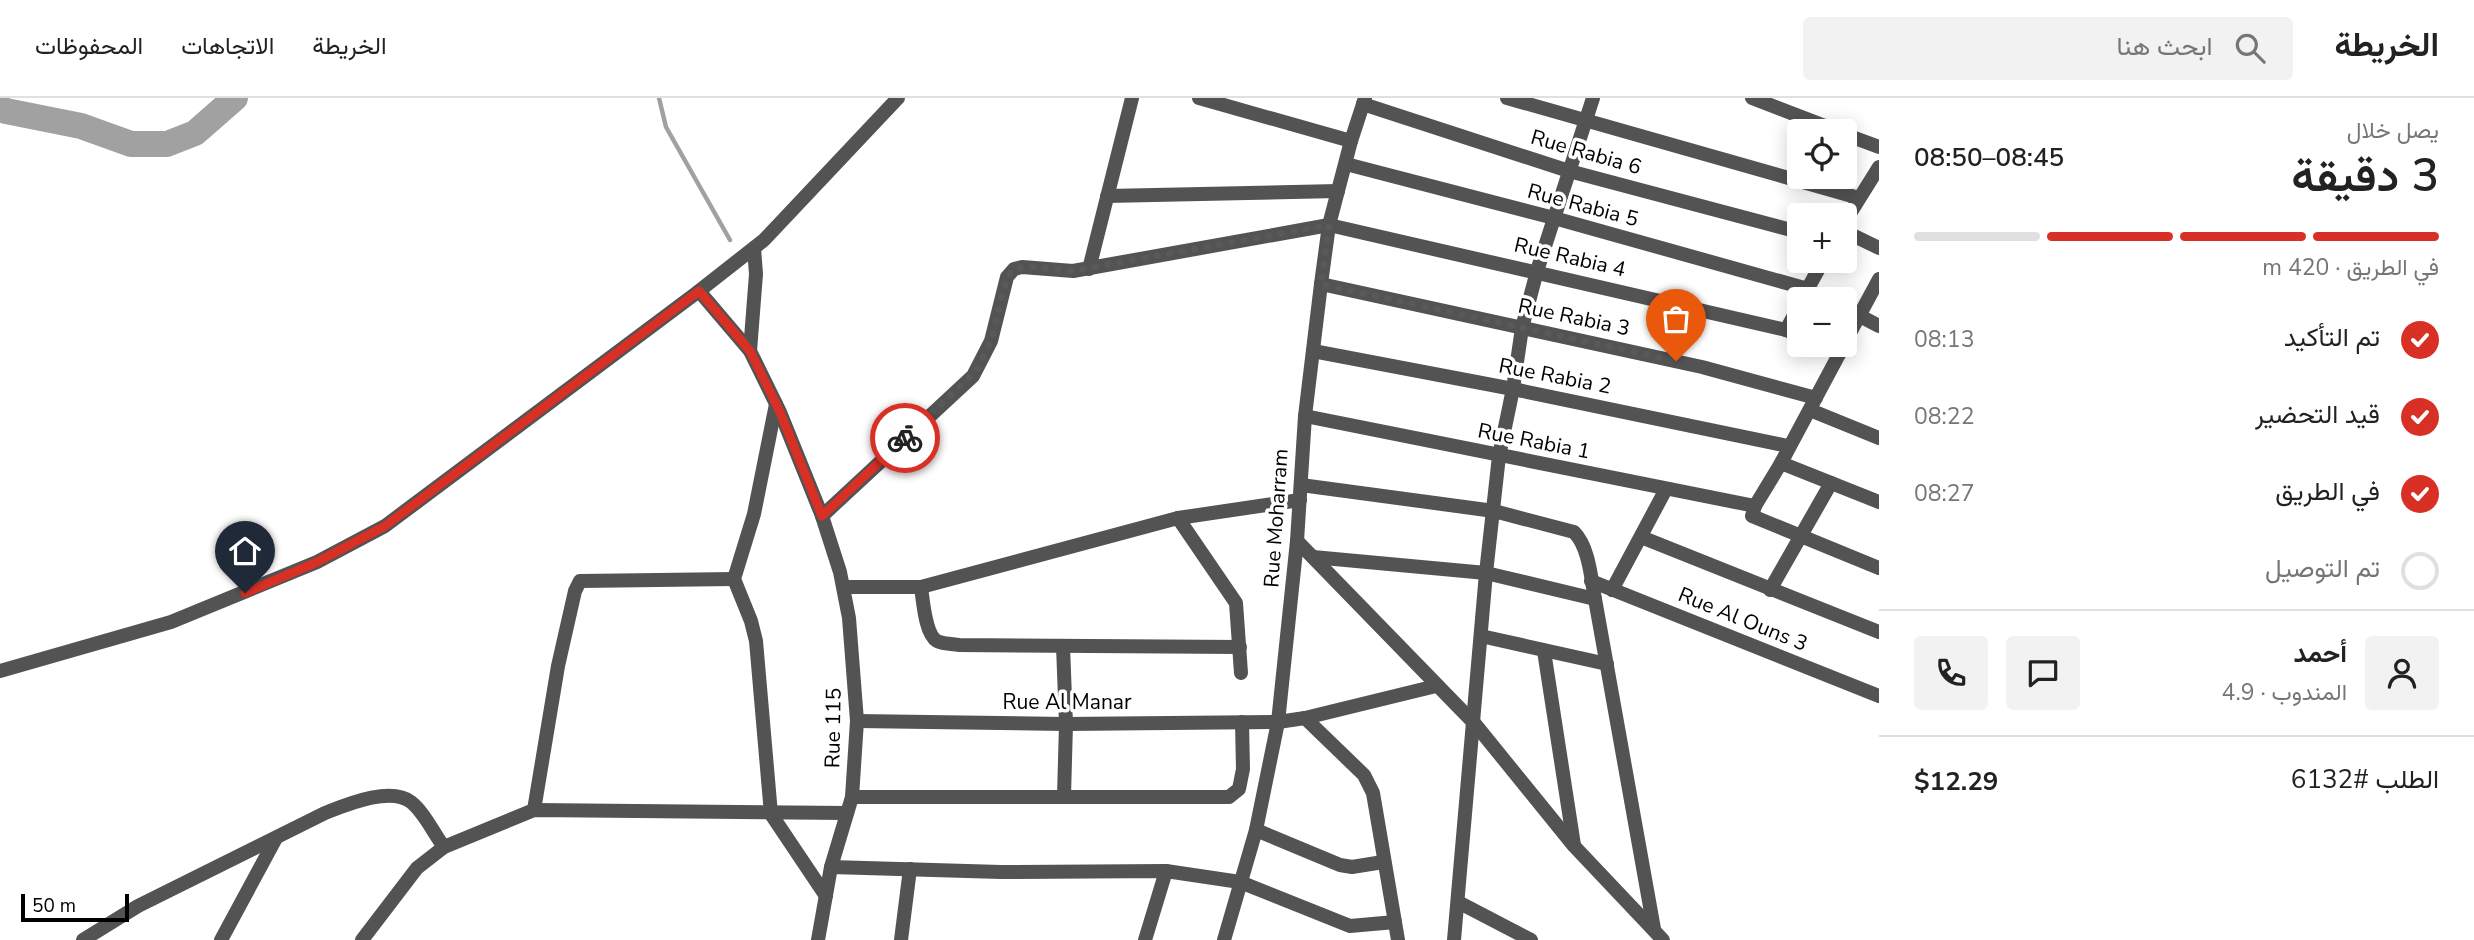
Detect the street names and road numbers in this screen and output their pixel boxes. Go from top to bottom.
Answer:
street label: Rue Rabia 6 [1527,123,1645,181]
street label: Rue Rabia 5 [1524,177,1642,233]
street label: Rue Rabia 4 [1511,231,1629,283]
street label: Rue Rabia 3 [1515,291,1633,343]
street label: Rue Rabia 2 [1496,351,1614,401]
street label: Rue Rabia 1 [1475,416,1593,466]
street label: Rue Moharram [1257,448,1295,588]
street label: Rue Al Ouns 3 [1674,580,1812,658]
street label: Rue 115 [818,688,848,768]
street label: Rue Al Manar [1003,688,1132,716]

